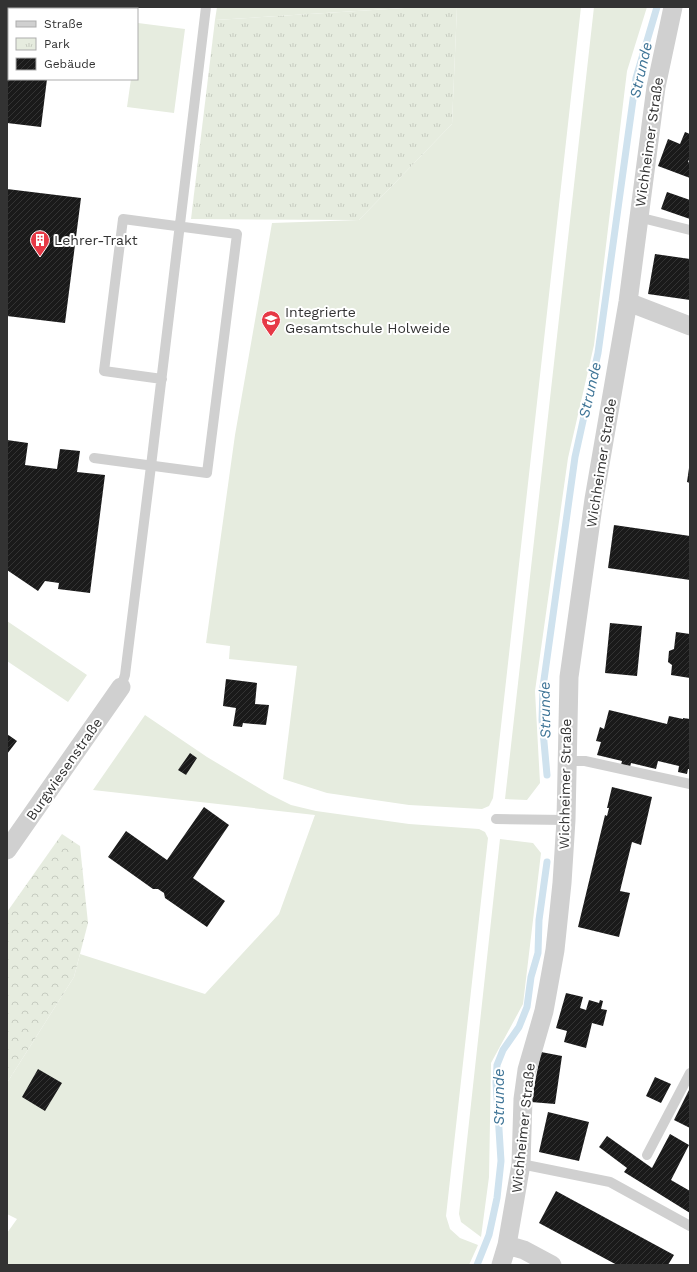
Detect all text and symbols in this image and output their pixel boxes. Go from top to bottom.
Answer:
legend [8,8,138,80]
text: Straße [44,17,83,31]
text: Park [44,37,70,51]
water label: Strunde [626,40,656,100]
text: Gebäude [44,57,96,71]
street label: Wichheimer Straße [632,76,666,208]
building icon: Lehrer-Trakt [29,229,51,257]
place label: Lehrer-Trakt [54,232,138,248]
place label: Integrierte Gesamtschule Holweide [285,304,450,336]
school or university icon: Integrierte Gesamtschule Holweide [260,309,282,337]
water label: Strunde [575,360,605,420]
street label: Wichheimer Straße [583,397,619,529]
water label: Strunde [536,681,554,739]
street label: Burgwiesenstraße [23,715,105,823]
street label: Wichheimer Straße [556,719,574,849]
street label: Wichheimer Straße [508,1062,538,1194]
water label: Strunde [490,1068,508,1126]

